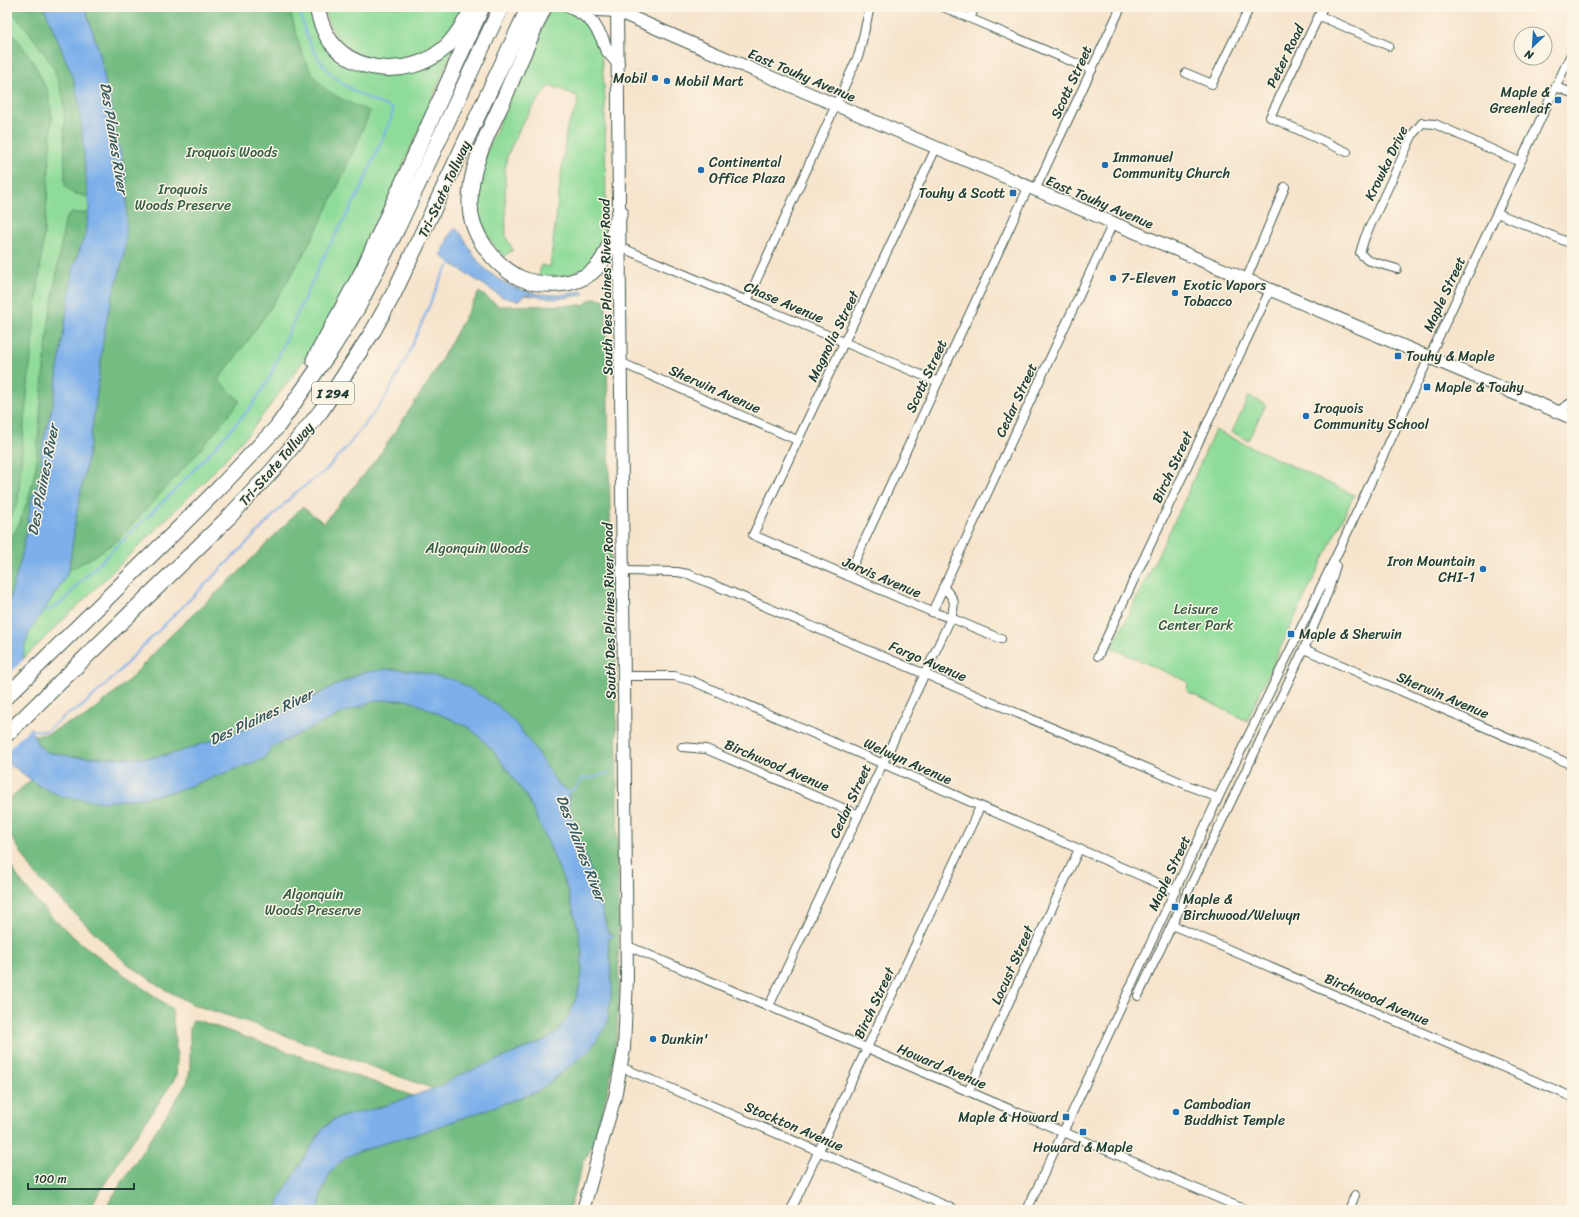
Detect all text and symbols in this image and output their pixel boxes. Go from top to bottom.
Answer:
street label: Peter Road [1259,19,1312,92]
north arrow [1513,26,1553,66]
street label: East Touhy Avenue [744,41,860,110]
street label: Scott Street [1043,41,1099,123]
text: N [1521,44,1537,65]
place label: Mobil [613,66,648,91]
place label: Mobil Mart [675,69,744,94]
marker: Mobil [650,73,660,83]
marker: Mobil Mart [662,76,672,86]
water label: Des Plaines River [92,80,136,198]
place label: Maple & Greenleaf [1490,80,1552,121]
marker: Maple & Greenleaf [1553,95,1563,105]
street label: Krowka Drive [1357,121,1415,205]
street label: Tri-State Tollway [411,136,478,242]
park label: Iroquois Woods [185,140,278,165]
place label: Immanuel Community Church [1112,145,1230,186]
place label: Continental Office Plaza [709,150,785,191]
marker: Immanuel Community Church [1100,160,1110,170]
marker: Continental Office Plaza [696,165,706,175]
street label: East Touhy Avenue [1042,168,1158,237]
park label: Iroquois Woods Preserve [135,177,231,218]
place label: Touhy & Scott [919,181,1005,206]
marker: Touhy & Scott [1008,188,1018,198]
street label: South Des Plaines River Road [592,197,621,376]
street label: Maple Street [1416,252,1473,336]
place label: 7-Eleven [1121,266,1176,291]
marker: 7-Eleven [1108,273,1118,283]
place label: Exotic Vapors Tobacco [1183,273,1266,314]
street label: Chase Avenue [740,274,828,331]
street label: Magnolia Street [801,285,867,386]
marker: Exotic Vapors Tobacco [1170,288,1180,298]
street label: Scott Street [898,335,954,417]
place label: Touhy & Maple [1406,344,1495,369]
marker: Touhy & Maple [1393,351,1403,361]
street label: Sherwin Avenue [665,358,765,421]
street label: Cedar Street [988,359,1045,442]
place label: Maple & Touhy [1435,375,1524,400]
road number: I 294 [312,382,354,404]
marker: Maple & Touhy [1422,382,1432,392]
place label: Iroquois Community School [1313,396,1430,437]
marker: Iroquois Community School [1301,411,1311,421]
street label: Tri-State Tollway [232,416,321,512]
water label: Des Plaines River [20,420,67,538]
street label: Birch Street [1145,426,1201,507]
street label: South Des Plaines River Road [595,521,624,700]
park label: Algonquin Woods [424,536,529,561]
street label: Jarvis Avenue [837,549,925,605]
place label: Iron Mountain CHI-1 [1386,549,1475,590]
marker: Iron Mountain CHI-1 [1478,564,1488,574]
park label: Leisure Center Park [1159,597,1234,638]
place label: Maple & Sherwin [1299,622,1402,647]
marker: Maple & Sherwin [1286,629,1296,639]
street label: Fargo Avenue [885,634,971,689]
street label: Sherwin Avenue [1393,665,1493,726]
water label: Des Plaines River [205,680,320,753]
street label: Welwyn Avenue [859,731,956,792]
street label: Birchwood Avenue [720,732,834,799]
street label: Cedar Street [822,760,879,843]
water label: Des Plaines River [549,791,614,908]
street label: Maple Street [1141,831,1198,915]
park label: Algonquin Woods Preserve [265,882,361,923]
place label: Maple & Birchwood/Welwyn [1183,887,1301,928]
marker: Maple & Birchwood/Welwyn [1170,902,1180,912]
street label: Locust Street [984,920,1042,1009]
street label: Birch Street [847,962,903,1043]
street label: Birchwood Avenue [1320,966,1434,1033]
place label: Dunkin' [661,1027,709,1052]
marker: Dunkin' [648,1034,658,1044]
street label: Howard Avenue [893,1036,990,1097]
place label: Cambodian Buddhist Temple [1184,1092,1285,1133]
street label: Stockton Avenue [740,1094,847,1159]
place label: Maple & Howard [958,1105,1060,1130]
marker: Cambodian Buddhist Temple [1171,1107,1181,1117]
marker: Maple & Howard [1061,1112,1071,1122]
marker: Howard & Maple [1078,1127,1088,1137]
place label: Howard & Maple [1033,1135,1133,1160]
scale bar [28,1165,134,1191]
text: 100 m [34,1168,67,1190]

